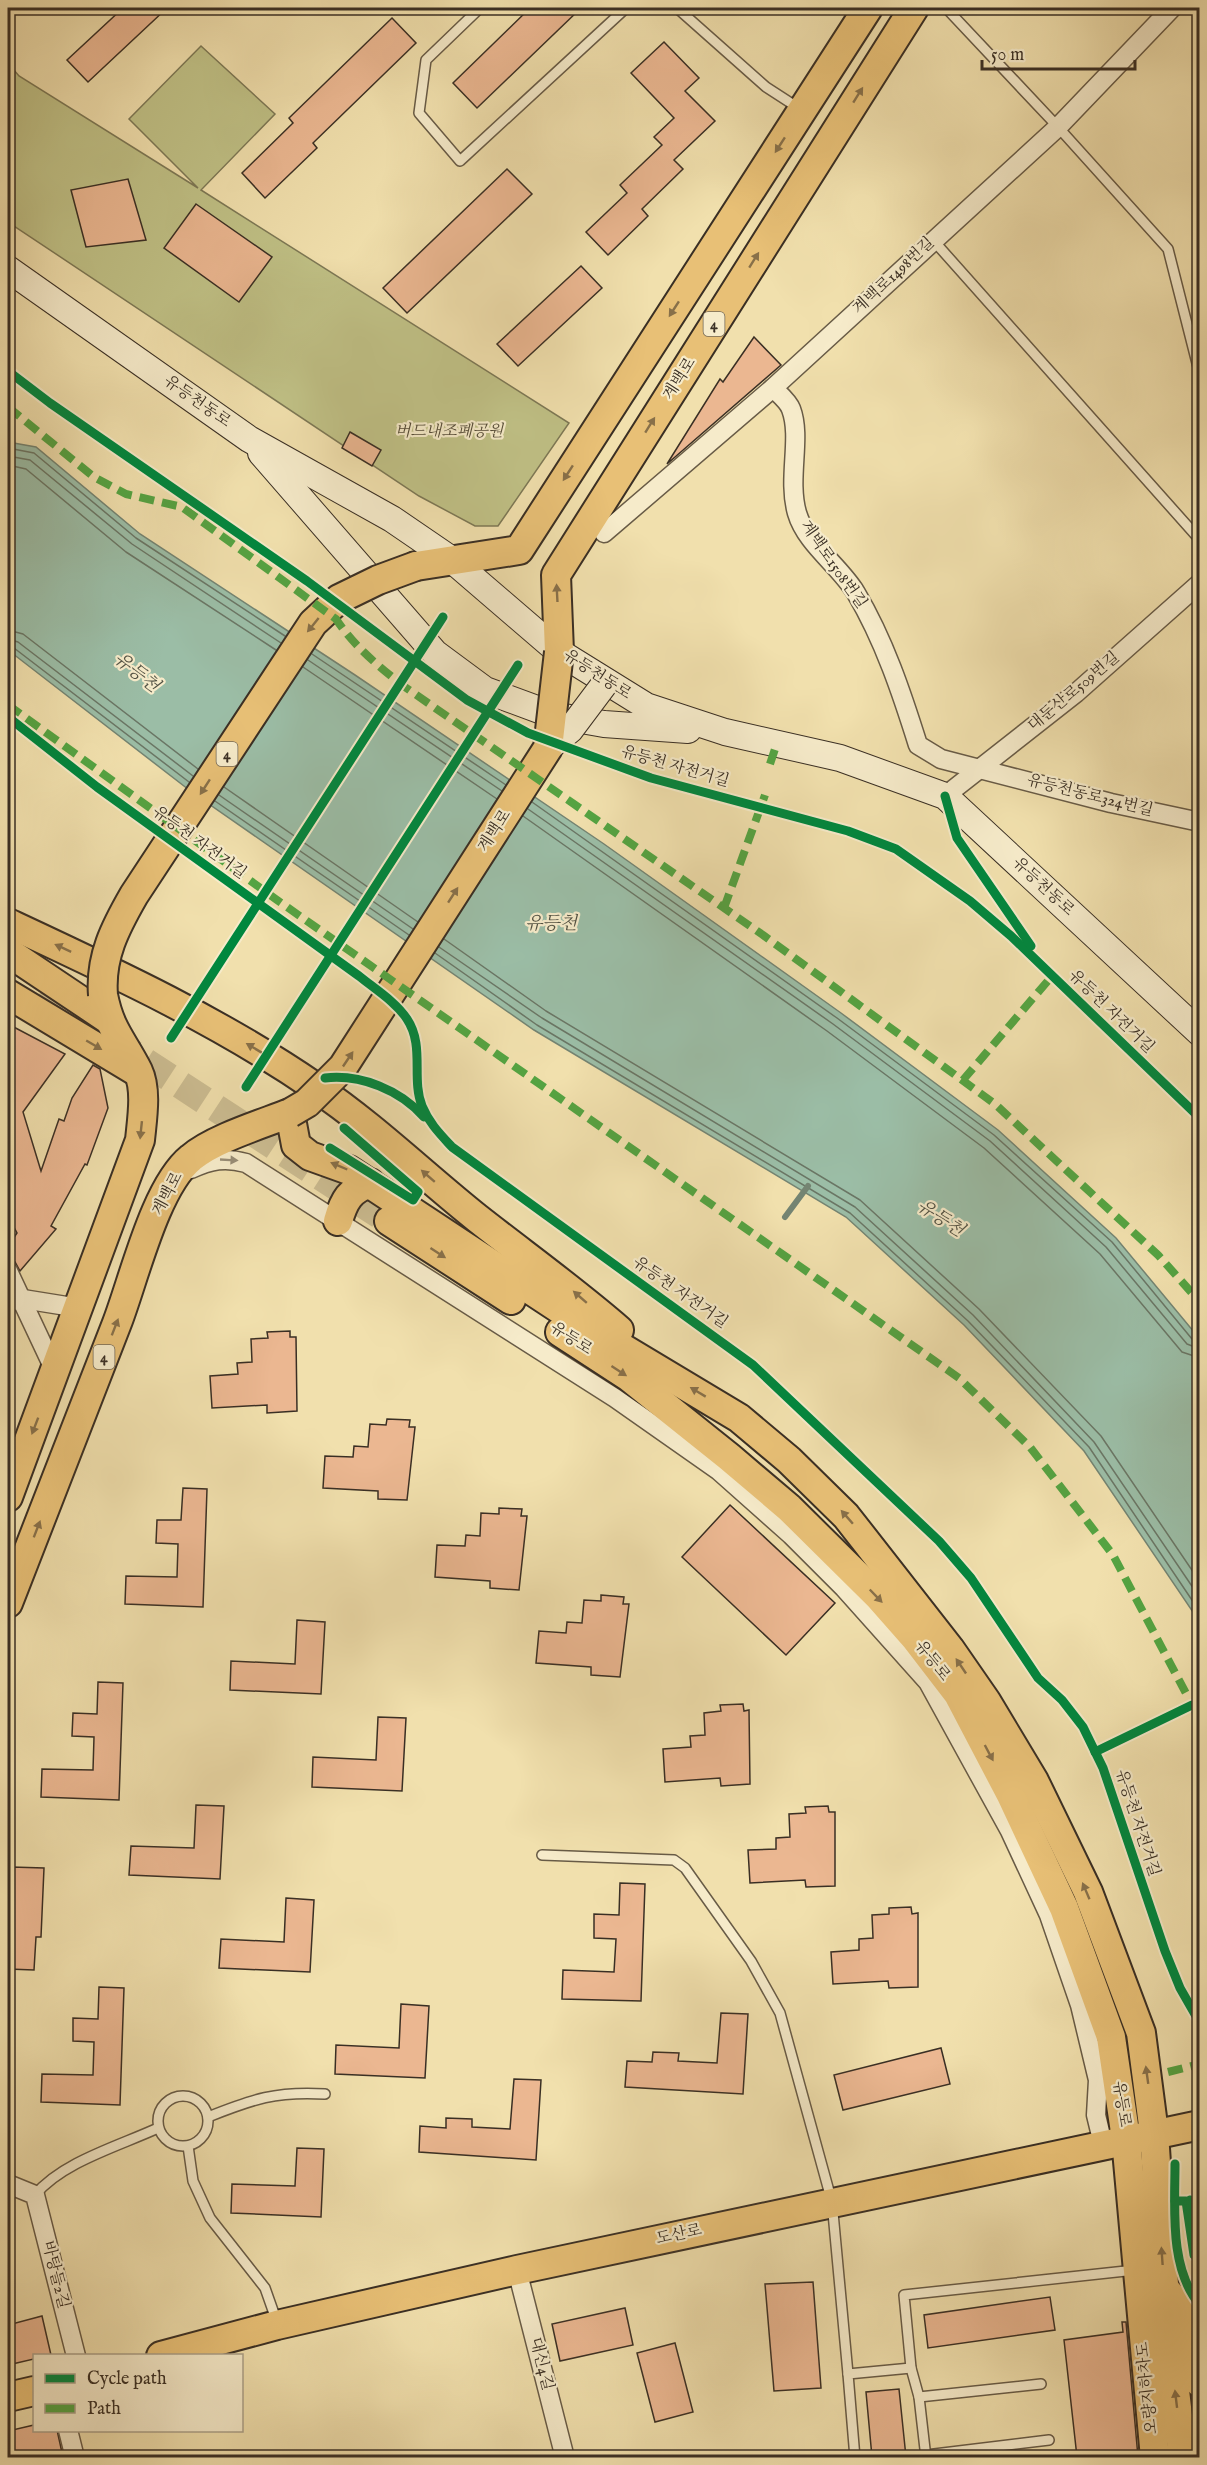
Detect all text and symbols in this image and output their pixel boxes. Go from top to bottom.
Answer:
scale bar [982,33,1135,71]
text: 50 m [991,44,1024,67]
one-way arrow [853,87,864,104]
one-way arrow [774,137,785,153]
street label: 계백로1498번길 [849,233,939,319]
one-way arrow [749,252,760,269]
one-way arrow [669,301,680,317]
road number: 4 [704,312,724,336]
street label: 계백로 [659,354,701,404]
street label: 유등천동로 [160,372,235,433]
one-way arrow [645,417,656,434]
park label: 버드내조폐공원 [395,422,505,442]
one-way arrow [563,465,574,481]
street label: 계백로1508번길 [795,517,871,613]
one-way arrow [552,584,561,603]
one-way arrow [306,617,319,633]
street label: 유등천동로 [559,646,635,705]
water label: 유등천 [108,648,165,699]
street label: 대둔산로509번길 [1024,648,1124,736]
road number: 4 [216,742,238,766]
street label: 유등천 자전거길 [619,742,731,792]
street label: 유등천동로324번길 [1025,771,1155,821]
one-way arrow [199,779,211,795]
street label: 유등천 자전거길 [148,802,250,884]
street label: 계백로 [474,806,516,856]
street label: 유등천동로 [1008,853,1078,921]
one-way arrow [448,887,459,904]
water label: 유등천 [525,913,579,936]
one-way arrow [54,944,71,953]
street label: 유등천 자전거길 [1064,966,1158,1058]
one-way arrow [85,1040,102,1050]
one-way arrow [246,1043,262,1054]
one-way arrow [342,1052,354,1068]
one-way arrow [136,1121,146,1140]
one-way arrow [219,1155,238,1164]
one-way arrow [330,1161,348,1171]
street label: 계백로 [148,1168,188,1219]
one-way arrow [420,1169,436,1182]
water label: 유등천 [912,1195,969,1244]
one-way arrow [430,1247,446,1258]
street label: 유등천 자전거길 [629,1253,731,1333]
one-way arrow [573,1290,588,1304]
one-way arrow [111,1318,121,1336]
street label: 유등로 [546,1318,596,1360]
road number: 4 [94,1345,114,1369]
one-way arrow [611,1365,627,1377]
one-way arrow [690,1387,706,1398]
one-way arrow [29,1417,39,1435]
one-way arrow [840,1510,853,1525]
one-way arrow [32,1519,42,1537]
one-way arrow [869,1588,883,1602]
street label: 유등로 [910,1637,954,1686]
one-way arrow [955,1658,967,1674]
one-way arrow [984,1745,994,1762]
street label: 유등천 자전거길 [1110,1767,1164,1879]
one-way arrow [1082,1882,1091,1899]
one-way arrow [1142,2066,1152,2085]
street label: 유등로 [1107,2080,1135,2129]
street label: 도산로 [654,2220,704,2250]
street label: 바탕들2길 [37,2239,73,2311]
one-way arrow [1158,2247,1167,2266]
street label: 대신4길 [525,2335,557,2393]
street label: 오량지하차도 [1133,2340,1163,2435]
legend [33,2354,243,2432]
text: Cycle path [87,2368,167,2391]
one-way arrow [1172,2390,1181,2409]
text: Path [87,2398,121,2421]

